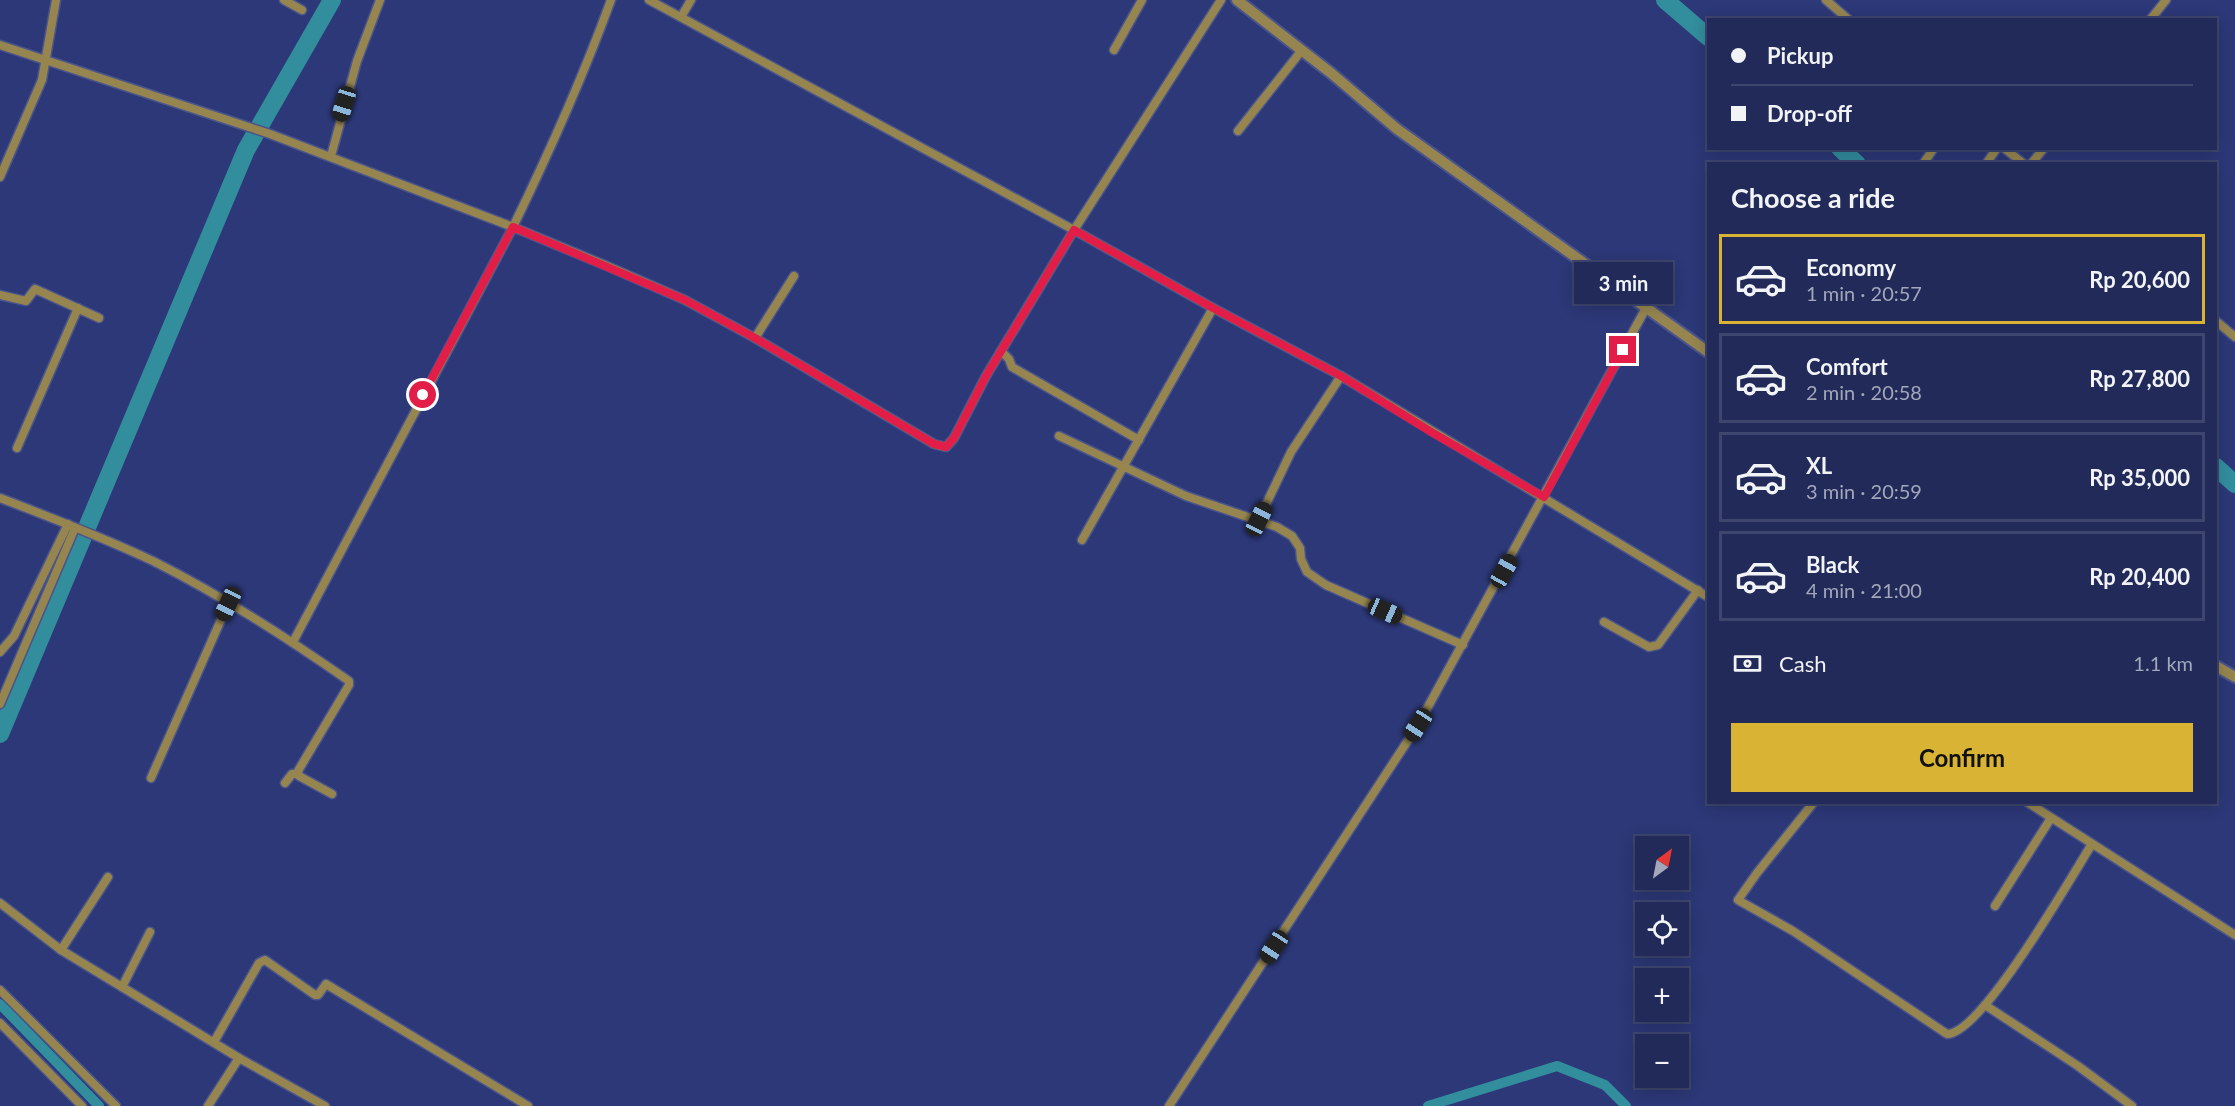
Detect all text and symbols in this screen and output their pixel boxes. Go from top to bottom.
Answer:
text: Pickup [1767,42,1833,69]
car [330,84,358,124]
text: Drop-off [1767,100,1852,127]
text: Choose a ride [1731,181,1895,214]
icon: car [1734,252,1788,306]
text: Economy [1806,254,1896,281]
callout: 3 min [1574,263,1672,305]
text: Rp 20,600 [2089,266,2190,293]
text: 3 min [1599,271,1648,295]
text: 1 min · 20:57 [1806,281,1922,305]
route end [1609,336,1636,363]
icon: car [1734,351,1788,405]
text: Comfort [1806,353,1888,380]
text: Rp 27,800 [2089,365,2190,392]
text: 2 min · 20:58 [1806,380,1922,404]
route start [409,381,436,408]
icon: car [1734,450,1788,504]
text: XL [1806,452,1832,479]
text: Rp 35,000 [2089,464,2190,491]
text: 3 min · 20:59 [1806,479,1922,503]
car [1243,499,1275,539]
icon: car [1734,549,1788,603]
car [1487,551,1521,591]
text: Black [1806,551,1859,578]
text: Rp 20,400 [2089,563,2190,590]
text: 4 min · 21:00 [1806,578,1922,602]
car [212,584,244,624]
car [1365,595,1405,627]
icon: cash [1731,647,1764,680]
text: Cash [1779,650,1826,677]
text: 1.1 km [2133,651,2193,675]
car [1401,705,1435,745]
button: Confirm [1731,723,2193,792]
north arrow [1635,836,1689,890]
map controls [1635,836,1689,1088]
button: locate [1635,902,1689,956]
car [1257,927,1291,967]
button: + [1635,968,1689,1022]
button: − [1635,1034,1689,1088]

